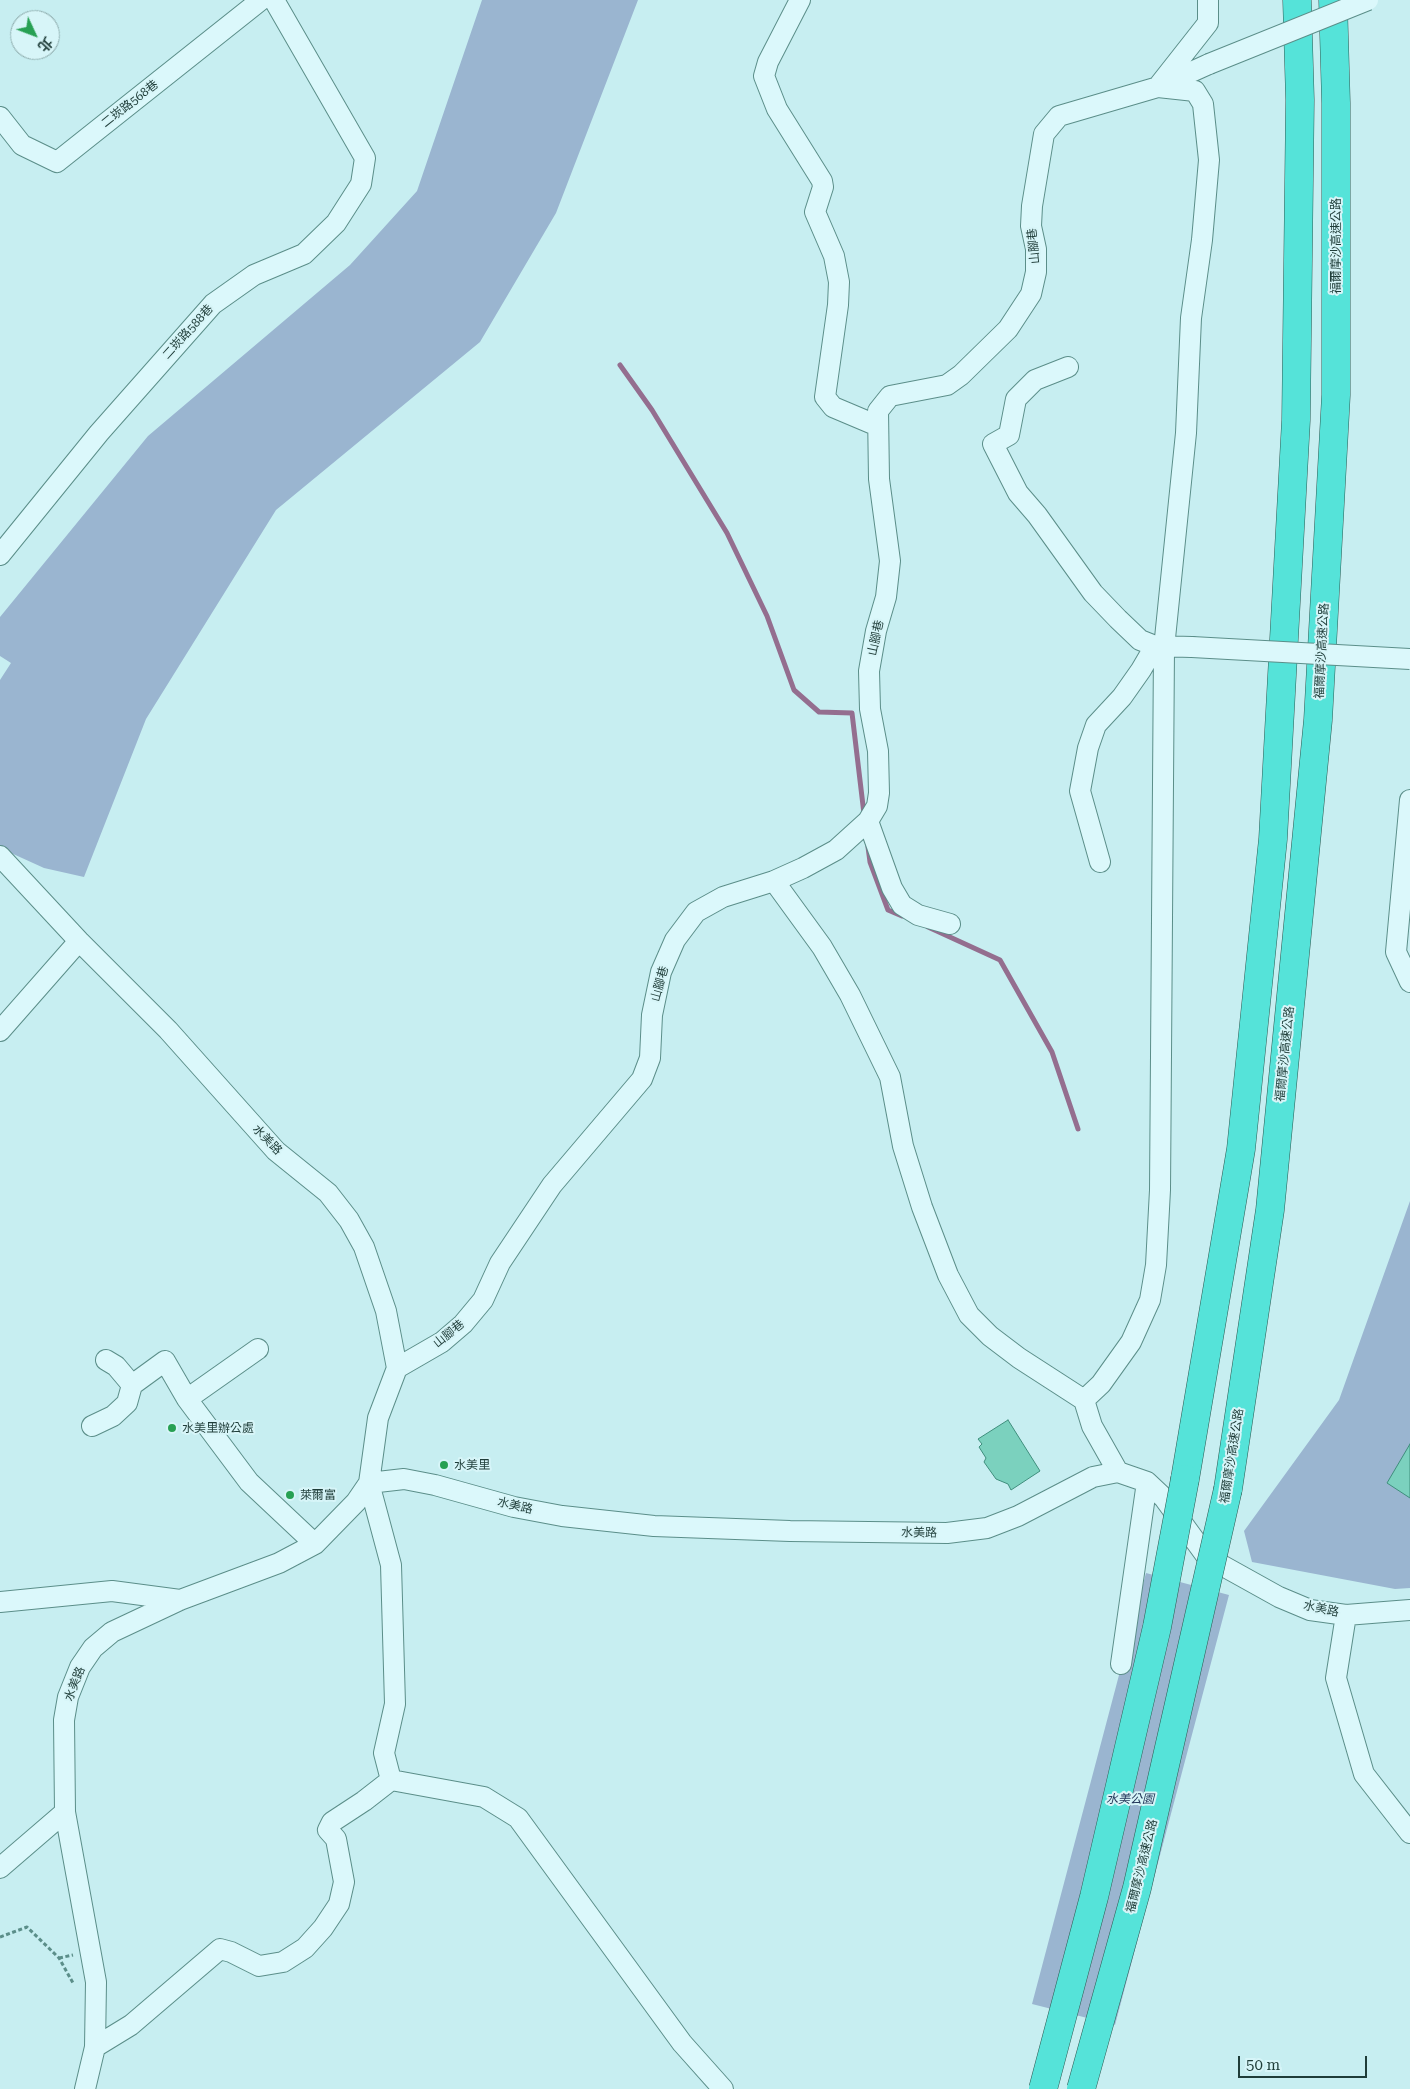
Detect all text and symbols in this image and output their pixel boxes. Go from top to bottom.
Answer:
north arrow [10,10,60,60]
text: 北 [35,34,56,55]
street label: 二崁路568巷 [99,77,161,131]
street label: 福爾摩沙高速公路 [1329,198,1343,294]
street label: 山腳巷 [1025,227,1043,265]
street label: 二崁路588巷 [160,302,216,362]
street label: 福爾摩沙高速公路 [1312,603,1332,699]
street label: 山腳巷 [865,619,887,657]
street label: 山腳巷 [648,965,672,1003]
street label: 福爾摩沙高速公路 [1273,1006,1297,1102]
street label: 水美路 [249,1122,285,1158]
street label: 山腳巷 [430,1317,468,1351]
street label: 福爾摩沙高速公路 [1217,1407,1247,1505]
place label: 水美里辦公處 [182,1421,254,1435]
marker: 水美里辦公處 [166,1422,178,1434]
place label: 水美里 [454,1458,490,1472]
marker: 水美里 [438,1459,450,1471]
place label: 萊爾富 [300,1488,336,1502]
marker: 萊爾富 [284,1489,296,1501]
street label: 水美路 [496,1495,534,1517]
street label: 水美路 [901,1525,937,1541]
street label: 水美路 [1302,1598,1340,1620]
street label: 水美路 [62,1665,88,1703]
park label: 水美公園 [1106,1792,1154,1806]
street label: 福爾摩沙高速公路 [1123,1818,1161,1914]
scale bar [1240,2046,1369,2078]
text: 50 m [1246,2056,1280,2074]

